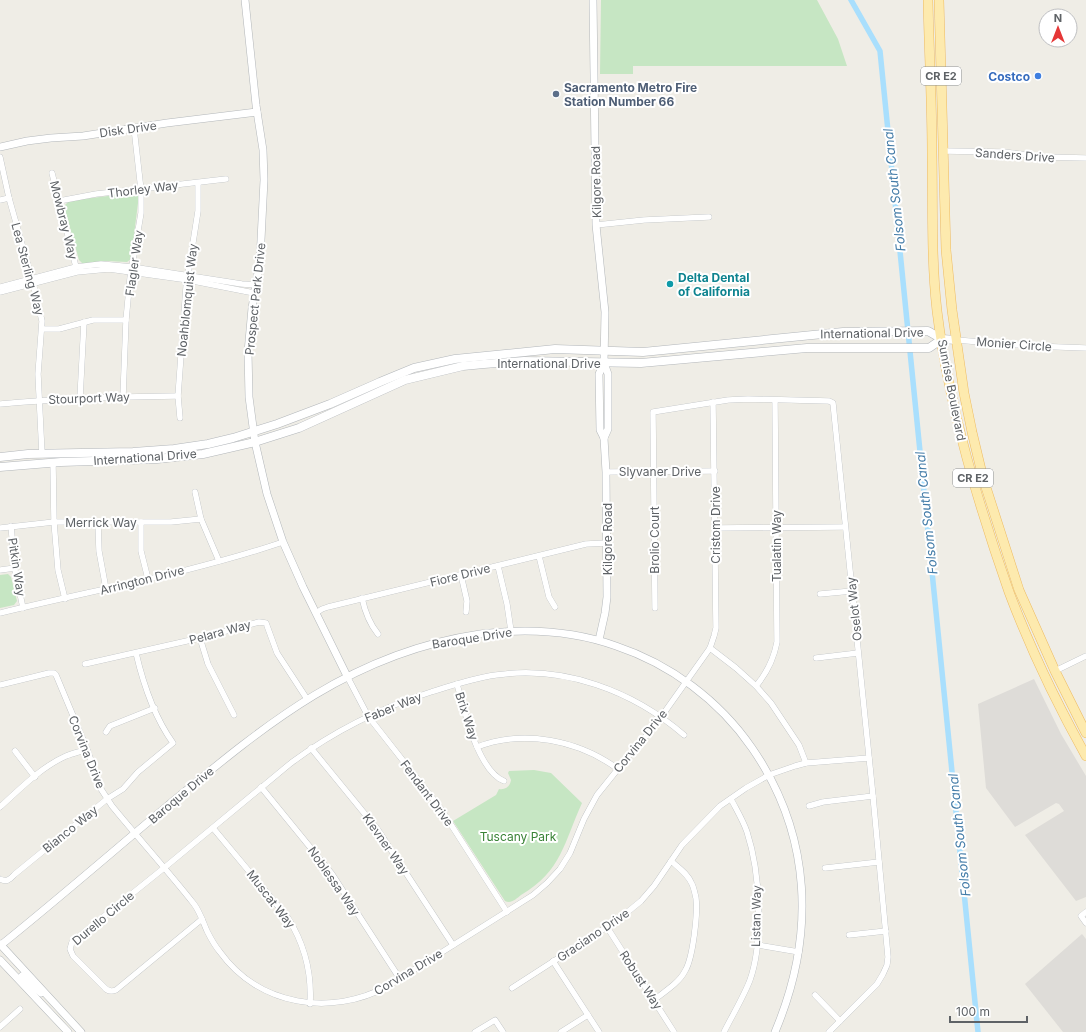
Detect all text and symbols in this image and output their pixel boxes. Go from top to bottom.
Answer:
north arrow [1038,8,1078,48]
text: N [1054,11,1062,25]
road number: CR E2 [921,67,961,85]
place label: Costco [988,69,1030,84]
marker: Costco [1033,71,1043,81]
place label: Sacramento Metro Fire Station Number 66 [564,80,697,109]
marker: Sacramento Metro Fire Station Number 66 [551,89,561,99]
street label: Disk Drive [98,118,158,140]
water label: Folsom South Canal [879,127,908,252]
street label: Sanders Drive [975,145,1055,165]
street label: Kilgore Road [588,146,604,218]
street label: Thorley Way [107,177,179,201]
street label: Mowbray Way [47,179,81,261]
street label: Lea Sterling Way [8,221,48,317]
street label: Flagler Way [122,229,146,297]
street label: Noahblomquist Way [174,242,200,357]
street label: Prospect Park Drive [242,242,268,356]
place label: Delta Dental of California [678,270,750,299]
marker: Delta Dental of California [665,279,675,289]
street label: International Drive [820,325,924,341]
street label: Monier Circle [976,334,1052,354]
street label: Sunrise Boulevard [935,338,969,442]
street label: International Drive [497,356,601,371]
street label: Stourport Way [48,389,130,407]
street label: International Drive [93,446,197,468]
water label: Folsom South Canal [911,450,940,575]
street label: Slyvaner Drive [619,464,701,479]
road number: CR E2 [953,469,993,487]
street label: Cristom Drive [708,486,723,564]
street label: Kilgore Road [600,503,615,575]
street label: Brolio Court [647,506,662,574]
street label: Tualatin Way [769,510,784,582]
street label: Merrick Way [65,515,137,530]
street label: Pitkin Way [5,537,29,598]
street label: Fiore Drive [428,560,492,590]
street label: Arrington Drive [98,562,186,598]
street label: Oselot Way [843,576,865,642]
street label: Pelara Way [187,616,253,647]
street label: Baroque Drive [431,624,513,652]
street label: Faber Way [362,689,424,725]
street label: Brix Way [452,690,482,742]
street label: Corvina Drive [610,706,670,776]
street label: Corvina Drive [66,713,108,791]
street label: Fendant Drive [397,757,457,829]
street label: Baroque Drive [145,763,217,827]
water label: Folsom South Canal [944,772,973,897]
street label: Bianco Way [39,802,101,856]
street label: Klevner Way [359,811,413,878]
park label: Tuscany Park [480,829,557,844]
street label: Noblessa Way [305,844,363,919]
street label: Muscat Way [244,867,299,931]
street label: Listan Way [748,885,764,947]
street label: Durello Circle [69,888,137,948]
street label: Graciano Drive [554,905,632,965]
street label: Corvina Drive [371,946,445,998]
street label: Robust Way [616,948,666,1013]
scale bar [950,998,1027,1024]
text: 100 m [956,1004,990,1019]

